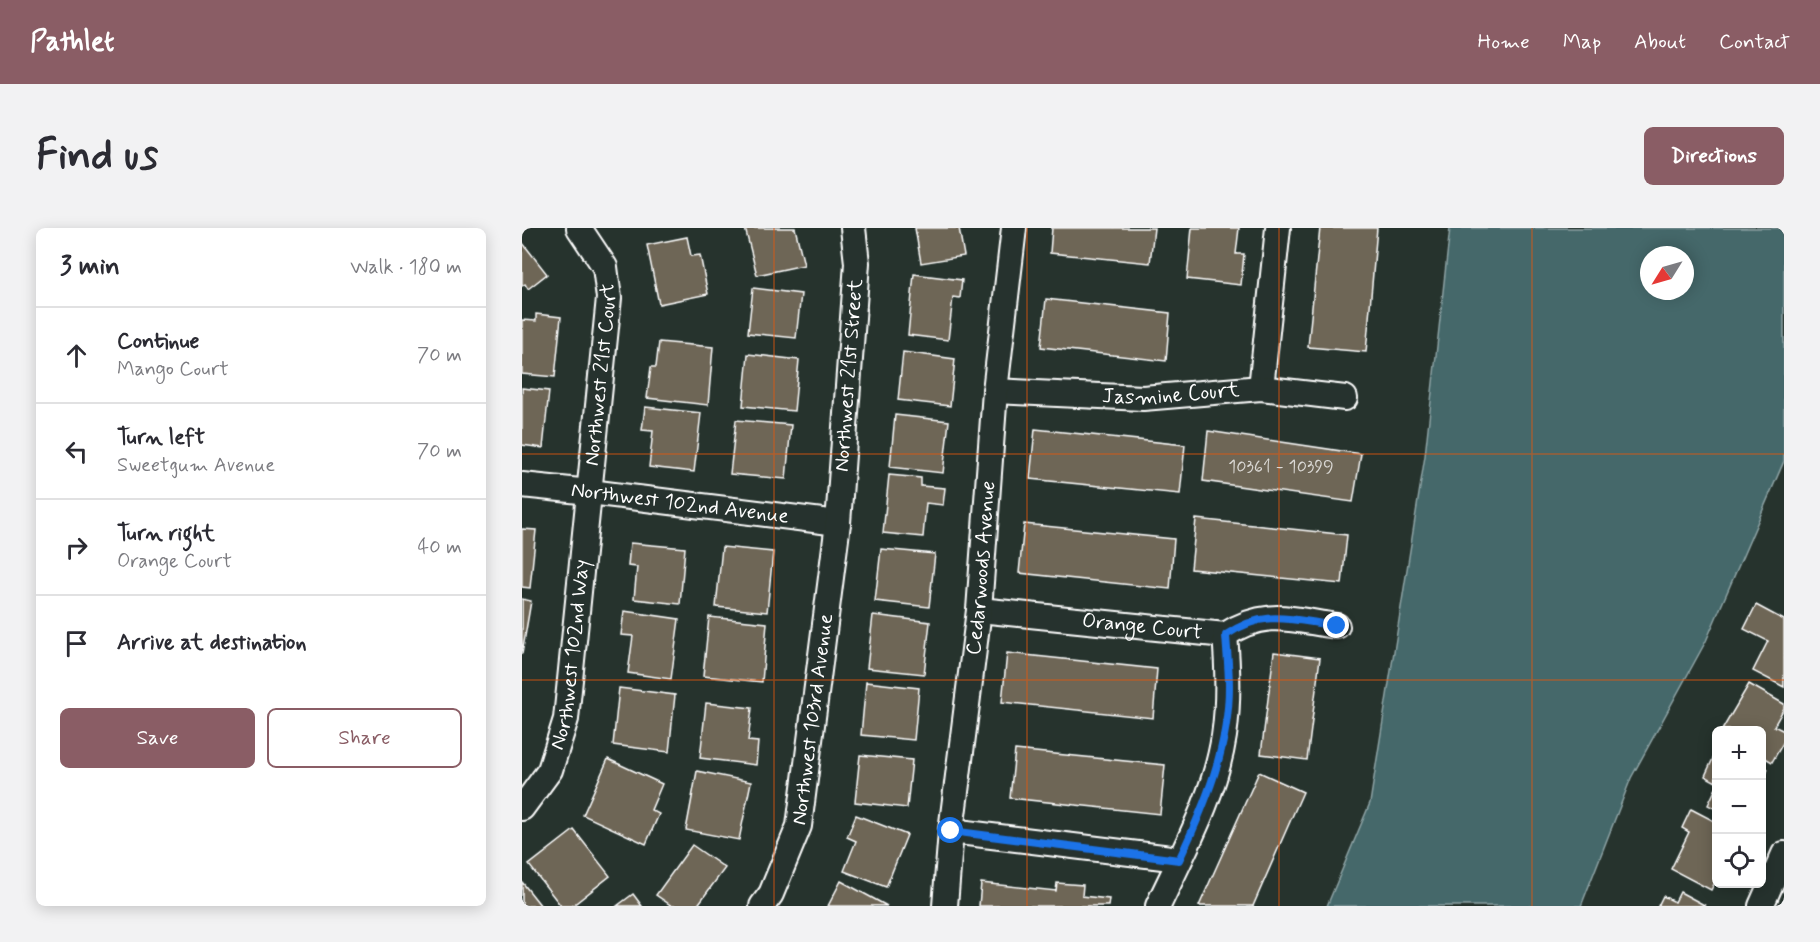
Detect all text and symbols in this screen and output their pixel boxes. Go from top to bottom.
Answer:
text: Pathlet [30,24,114,61]
text: Home [1478,28,1530,56]
text: Map [1563,28,1601,56]
text: About [1634,28,1686,56]
text: Contact [1719,28,1790,56]
button: Directions [1644,127,1784,185]
text: Find us [36,129,158,184]
north arrow [1640,246,1694,300]
text: 3 min [60,250,120,284]
text: Walk · 180 m [350,254,462,281]
street label: Northwest 21st Street [828,277,870,473]
street label: Northwest 21st Court [578,281,623,467]
text: Continue [117,328,199,356]
icon: ahead [60,339,93,372]
text: 70 m [417,342,462,369]
text: Mango Court [117,356,229,383]
street label: Jasmine Court [1101,376,1241,413]
text: Turn left [117,424,205,452]
icon: left [60,435,93,468]
text: 70 m [417,438,462,465]
text: Sweetgum Avenue [117,452,275,479]
house number: 10361 - 10399 [1228,455,1334,479]
street label: Northwest 102nd Avenue [570,476,790,531]
street label: Cedarwoods Avenue [959,480,1002,657]
text: Turn right [117,520,215,548]
icon: right [60,531,93,564]
text: 40 m [418,534,462,561]
text: Orange Court [117,548,232,575]
street label: Northwest 102nd Way [543,558,596,753]
street label: Orange Court [1081,607,1204,647]
street label: Northwest 103rd Avenue [785,612,840,827]
route end [1323,612,1349,638]
icon: arrive [60,627,93,660]
text: Arrive at destination [117,629,307,657]
button: Save [60,708,255,768]
button: Share [267,708,462,768]
map controls [1712,726,1766,888]
button: + [1712,726,1766,780]
button: − [1712,780,1766,834]
route start [937,817,963,843]
button: locate [1712,834,1766,888]

